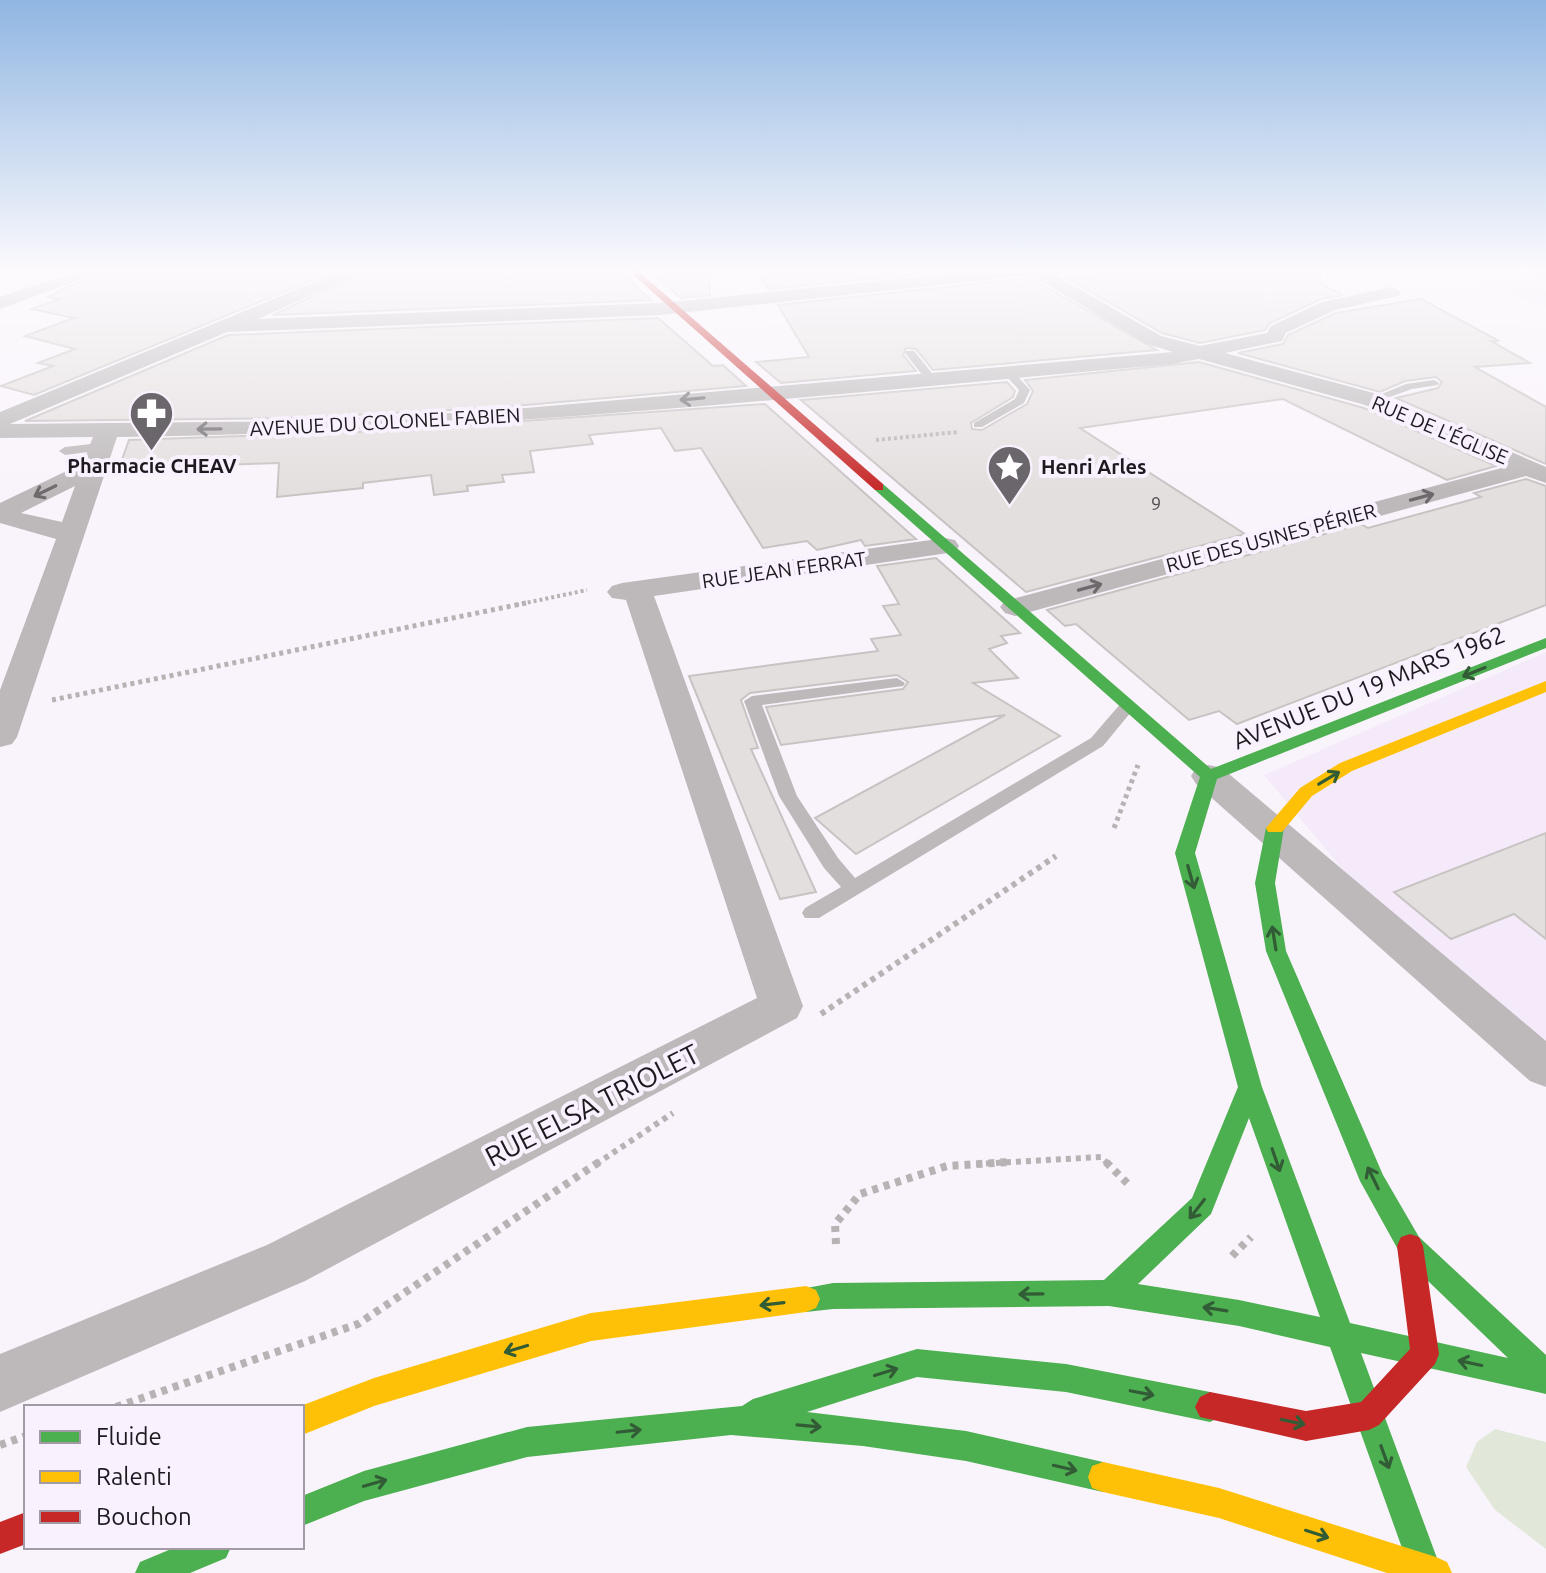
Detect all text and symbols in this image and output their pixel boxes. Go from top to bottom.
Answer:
pharmacy icon: Pharmacie CHEAV [128,390,176,453]
street label: RUE DE L'ÉGLISE [1369,390,1512,469]
one-way arrow [679,392,706,407]
street label: AVENUE DU COLONEL FABIEN [249,403,521,440]
one-way arrow [196,422,223,437]
place icon: Henri Arles [986,443,1034,506]
place label: Pharmacie CHEAV [67,454,237,477]
place label: Henri Arles [1041,455,1147,478]
one-way arrow [34,484,58,499]
one-way arrow [1409,489,1435,504]
house number: 9 [1151,493,1161,513]
street label: RUE DES USINES PÉRIER [1163,498,1378,577]
street label: RUE JEAN FERRAT [700,547,867,592]
one-way arrow [1077,579,1103,594]
street label: AVENUE DU 19 MARS 1962 [1229,621,1509,754]
one-way arrow [1462,666,1487,680]
one-way arrow [1317,769,1340,785]
one-way arrow [1185,864,1200,890]
one-way arrow [1265,926,1280,951]
street label: RUE ELSA TRIOLET [480,1037,704,1172]
one-way arrow [1270,1148,1284,1172]
one-way arrow [1364,1167,1380,1191]
one-way arrow [1188,1198,1205,1219]
one-way arrow [1018,1286,1045,1302]
one-way arrow [759,1296,786,1311]
one-way arrow [1203,1301,1229,1316]
one-way arrow [504,1342,530,1357]
one-way arrow [1457,1355,1483,1370]
one-way arrow [873,1364,898,1379]
one-way arrow [1129,1386,1155,1401]
legend [24,1405,304,1549]
one-way arrow [1280,1416,1305,1431]
one-way arrow [795,1419,822,1434]
text: Fluide [96,1423,162,1450]
one-way arrow [615,1424,642,1439]
one-way arrow [1379,1444,1393,1469]
one-way arrow [1052,1461,1078,1476]
text: Ralenti [96,1463,172,1490]
one-way arrow [361,1475,387,1490]
text: Bouchon [96,1503,192,1530]
one-way arrow [1303,1527,1329,1542]

